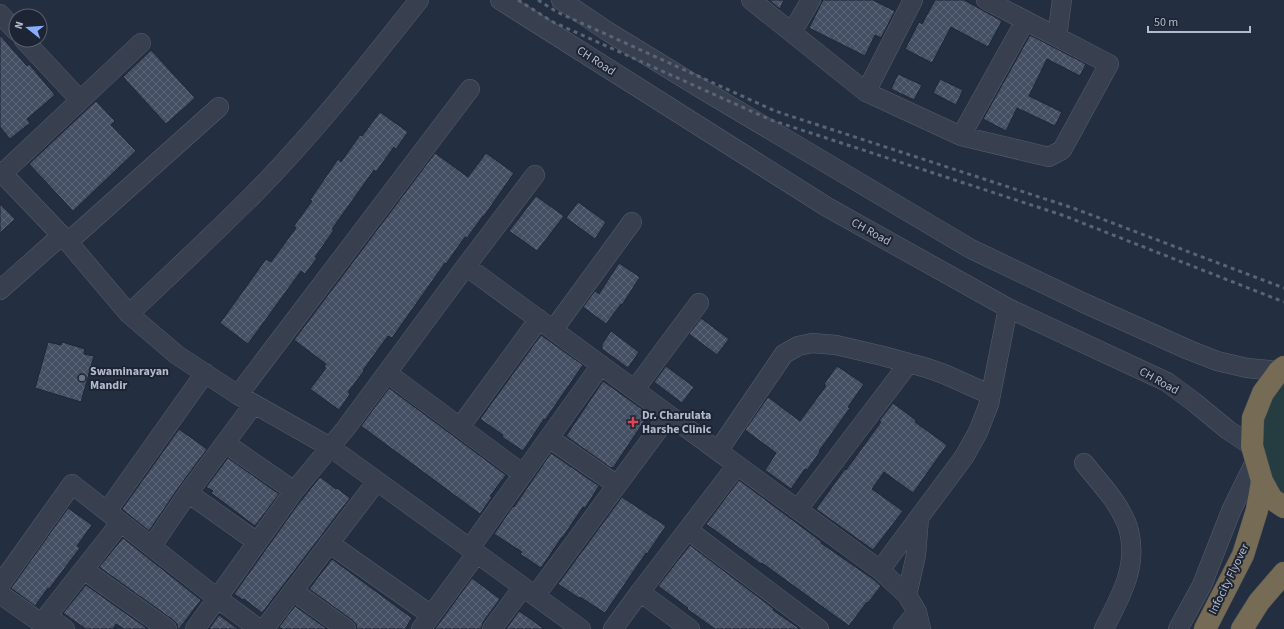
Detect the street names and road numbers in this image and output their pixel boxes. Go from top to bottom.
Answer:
street label: CH Road [573,42,619,80]
street label: CH Road [848,214,894,250]
street label: CH Road [1136,363,1182,399]
street label: Infocity Flyover [1205,540,1254,617]

